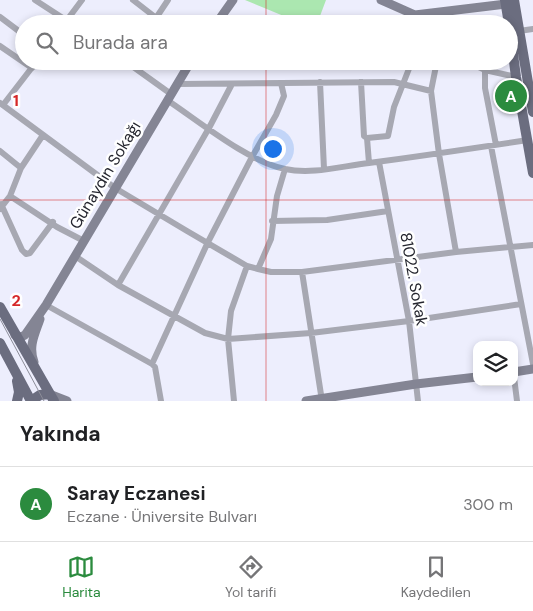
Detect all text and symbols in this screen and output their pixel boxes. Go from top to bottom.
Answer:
search box [15,15,518,70]
icon: search [33,29,61,57]
text: Burada ara [73,30,168,55]
pin: A [495,77,527,115]
text: 1 [13,90,19,111]
street label: Günaydın Sokağı [65,117,145,233]
your location [260,136,286,162]
street label: 81022. Sokak [395,231,433,327]
text: 2 [11,290,21,311]
map controls [473,341,518,386]
button: layers [473,341,518,386]
text: Yakında [20,420,101,448]
text: Saray Eczanesi [67,481,206,506]
text: A [30,494,42,515]
text: 300 m [463,494,513,515]
text: Eczane · Üniversite Bulvarı [67,506,257,527]
tab: Harita [62,553,101,601]
tab: Yol tarifi [225,553,276,601]
tab: Kaydedilen [401,553,471,601]

